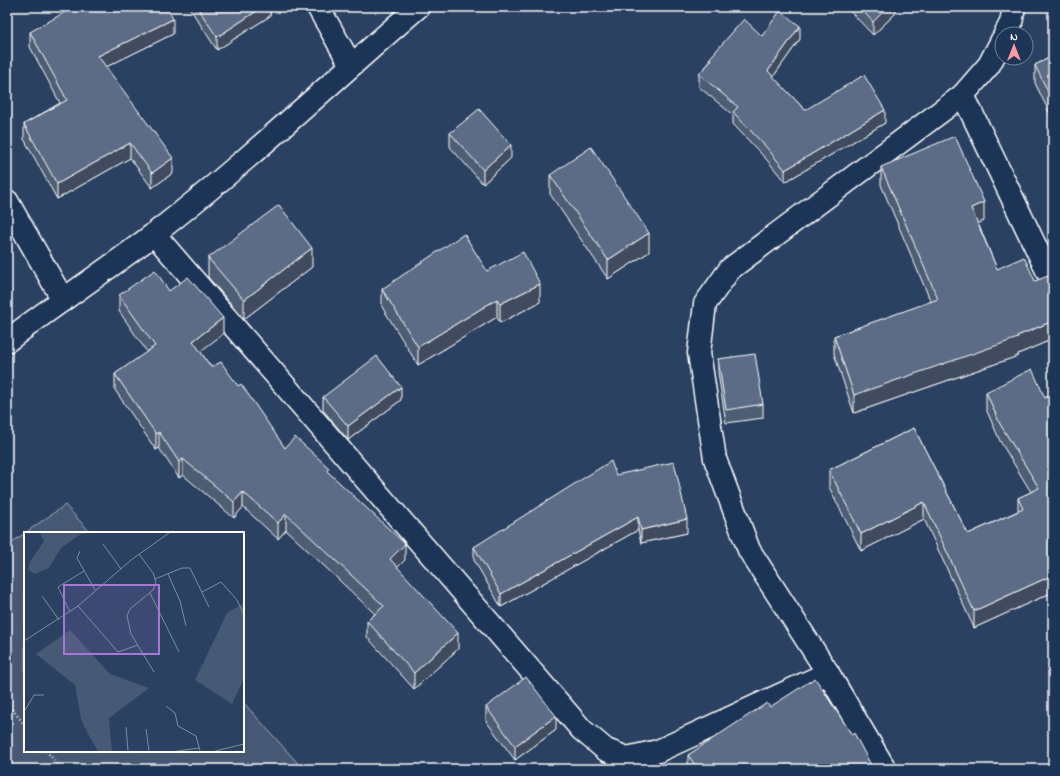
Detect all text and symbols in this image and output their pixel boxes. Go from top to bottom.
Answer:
north arrow [994,26,1034,66]
text: N [1010,29,1018,45]
inset map [24,532,244,752]

